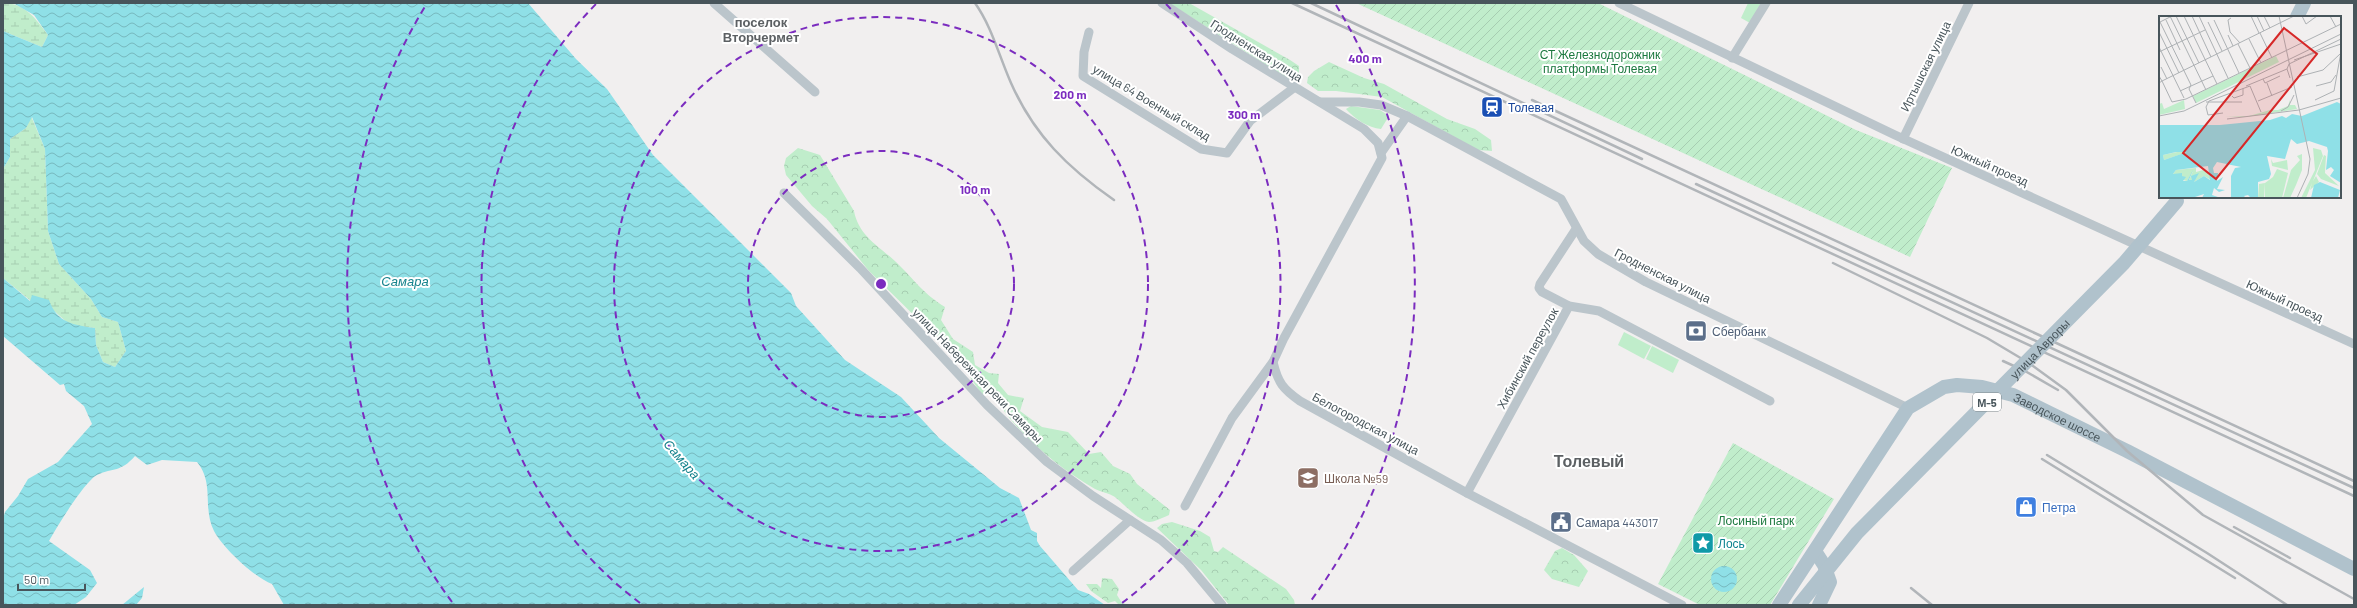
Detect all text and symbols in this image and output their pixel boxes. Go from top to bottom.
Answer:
district label: поселок Вторчермет [723,14,799,45]
street label: Гродненская улица [1208,16,1306,85]
inset map [2159,16,2341,198]
street label: Иртышская улица [1897,18,1954,114]
park label: СТ Железнодорожник платформы Толевая [1540,47,1661,76]
text: 400 m [1348,51,1382,65]
street label: улица 64 Военный склад [1090,61,1213,144]
text: 200 m [1054,87,1086,101]
station icon: Толевая [1479,94,1505,120]
place label: Толевая [1508,100,1554,114]
text: 300 m [1228,107,1260,121]
street label: Южный проезд [1949,142,2031,189]
text: 100 m [960,182,990,196]
street label: Гродненская улица [1612,245,1714,306]
water label: Самара [381,273,429,289]
street label: Южный проезд [2244,276,2326,325]
centre of rings [874,277,888,291]
street label: Хибинский переулок [1493,304,1562,411]
street label: улица Набережная реки Самары [909,305,1046,446]
street label: улица Авроры [2007,316,2072,382]
bank icon: Сбербанк [1683,318,1709,344]
place label: Сбербанк [1712,324,1767,339]
street label: Белогородская улица [1310,389,1422,458]
street label: Заводское шоссе [2011,389,2104,444]
road number: М-5 [1973,393,2001,411]
water label: Самара [660,436,704,482]
district label: Толевый [1554,451,1624,470]
school or university icon: Школа №59 [1295,465,1321,491]
place label: Школа №59 [1324,471,1388,485]
shop icon: Петра [2013,494,2039,520]
place label: Петра [2042,500,2076,515]
public building icon: Самара 443017 [1548,509,1574,535]
park label: Лосиный парк [1718,513,1795,528]
place label: Самара 443017 [1576,515,1658,530]
place icon: Лось [1690,530,1716,556]
place label: Лось [1718,536,1745,550]
scale bar [18,566,85,592]
text: 50 m [24,572,49,586]

